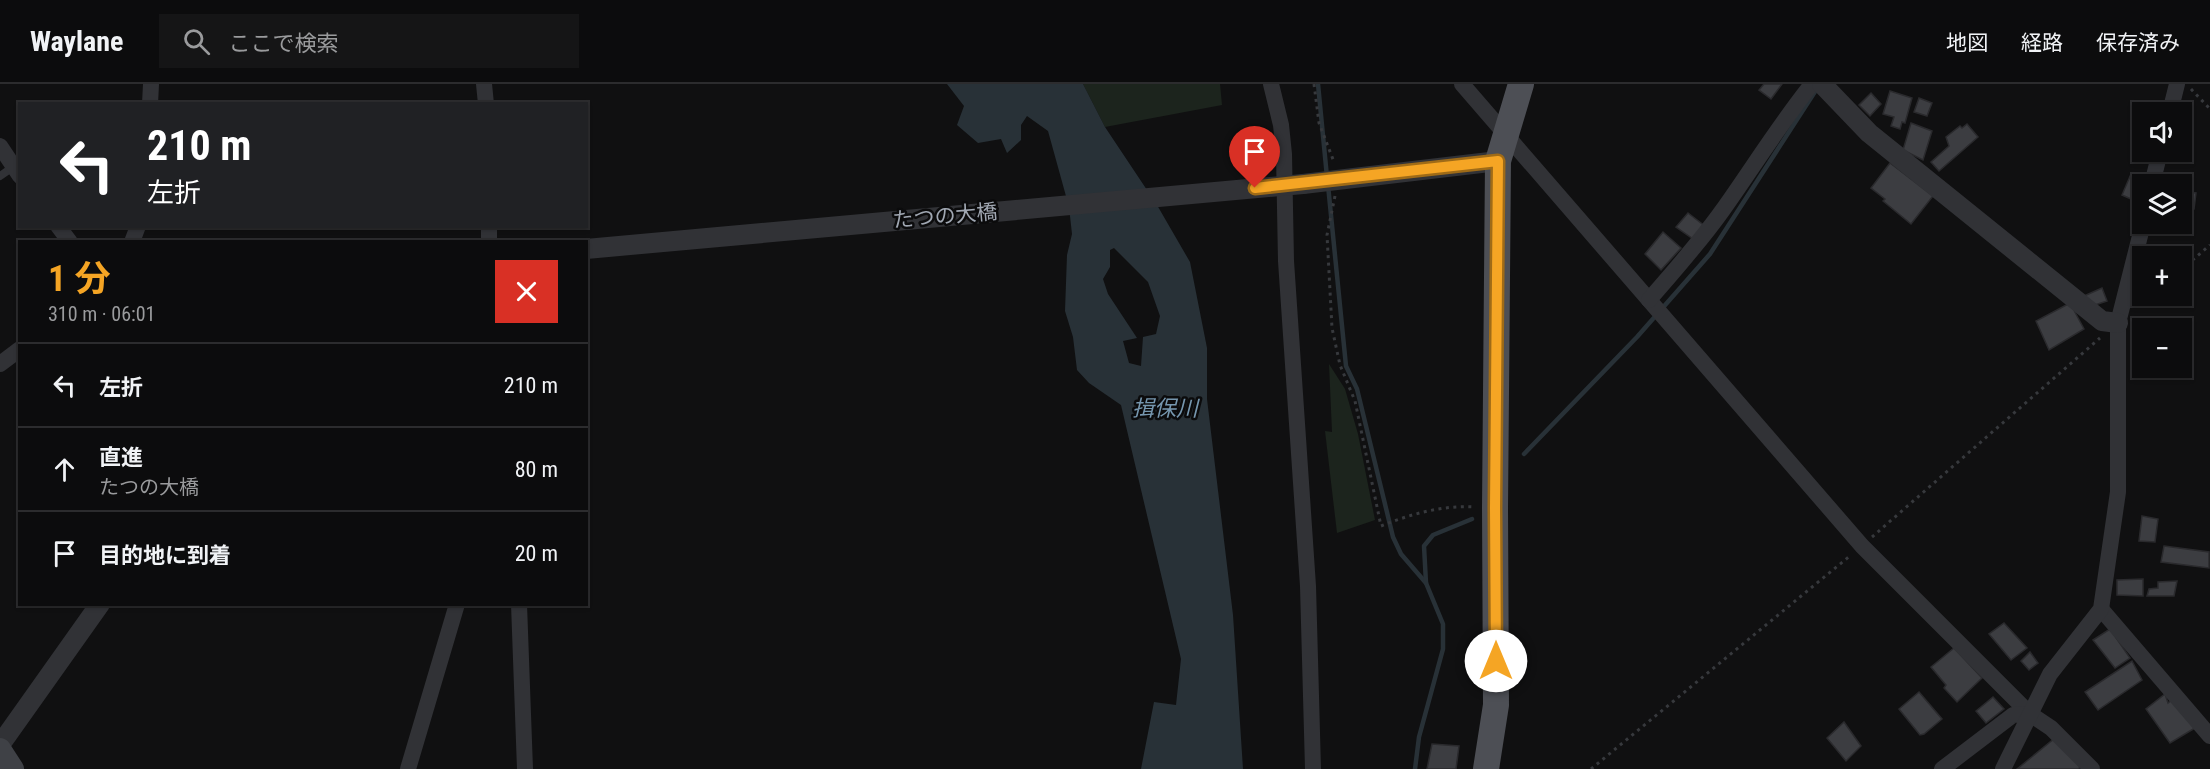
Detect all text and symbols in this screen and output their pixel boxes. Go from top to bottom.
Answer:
search box [159,14,579,68]
text: Waylane [30,25,123,58]
icon: search [180,25,213,58]
text: ここで検索 [228,31,338,56]
text: 地図 [1946,31,1988,55]
text: 経路 [2021,31,2063,55]
text: 保存済み [2096,31,2180,55]
map controls [2132,102,2192,378]
button: sound [2132,102,2192,162]
text: 210 m [147,121,252,170]
icon: left [48,126,126,204]
pin [1229,126,1280,188]
icon: arrive [1238,135,1271,168]
button: layers [2132,174,2192,234]
text: 左折 [147,177,201,209]
street label: たつの大橋 [892,199,998,233]
button: + [2132,246,2192,306]
text: 1 分 [48,258,111,300]
button: close [495,260,558,323]
text: 310 m · 06:01 [48,302,155,326]
button: − [2132,318,2192,378]
icon: left [48,369,81,402]
text: 210 m [504,373,558,398]
text: 左折 [99,375,143,400]
water label: 揖保川 [1132,396,1200,421]
text: 直進 [99,445,143,470]
icon: ahead [48,453,81,486]
text: 80 m [515,457,558,482]
text: たつの大橋 [99,475,199,499]
icon: arrive [48,537,81,570]
text: 20 m [515,541,558,566]
text: 目的地に到着 [99,543,231,568]
position arrow [1464,629,1528,693]

